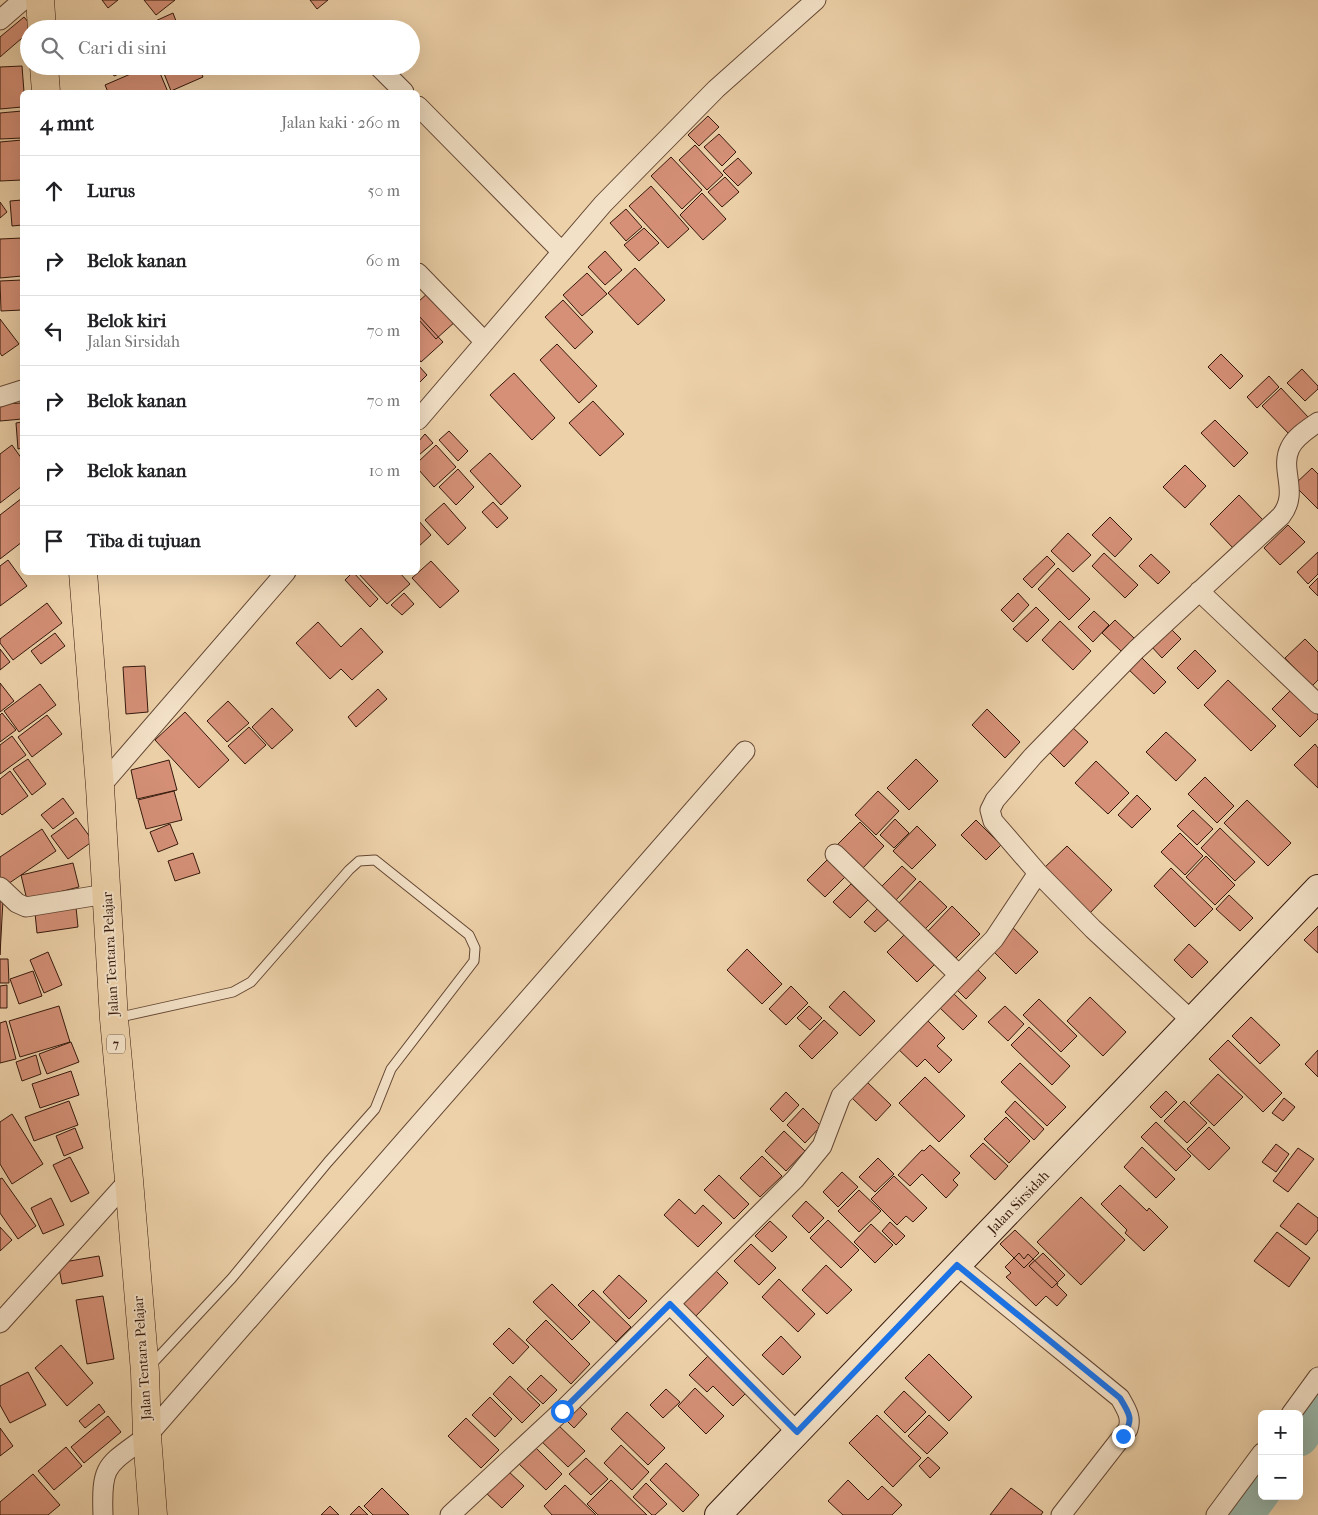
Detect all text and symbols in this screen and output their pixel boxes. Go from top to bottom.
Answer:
search box [20,20,420,75]
icon: search [38,34,66,62]
text: Cari di sini [78,37,167,59]
text: 4 mnt [40,111,94,135]
text: Jalan kaki · 260 m [281,113,400,132]
icon: ahead [40,177,68,205]
text: Lurus [87,180,135,202]
text: 50 m [368,181,400,200]
icon: right [40,247,68,275]
text: Belok kanan [87,250,187,272]
text: 60 m [366,251,400,270]
text: Belok kiri [87,310,166,332]
icon: left [40,317,68,345]
text: 70 m [367,321,400,340]
text: Jalan Sirsidah [87,332,180,351]
icon: right [40,387,68,415]
text: Belok kanan [87,390,187,412]
text: 70 m [367,391,400,410]
icon: right [40,457,68,485]
text: Belok kanan [87,460,187,482]
text: 10 m [369,461,400,480]
icon: arrive [40,527,68,555]
text: Tiba di tujuan [87,530,201,552]
street label: Jalan Tentara Pelajar [99,891,122,1018]
road number: 7 [107,1034,125,1054]
street label: Jalan Sirsidah [983,1167,1053,1238]
street label: Jalan Tentara Pelajar [130,1295,155,1422]
route start [551,1400,574,1423]
map controls [1258,1410,1303,1500]
button: + [1258,1410,1303,1455]
route end [1112,1425,1135,1448]
button: − [1258,1455,1303,1500]

